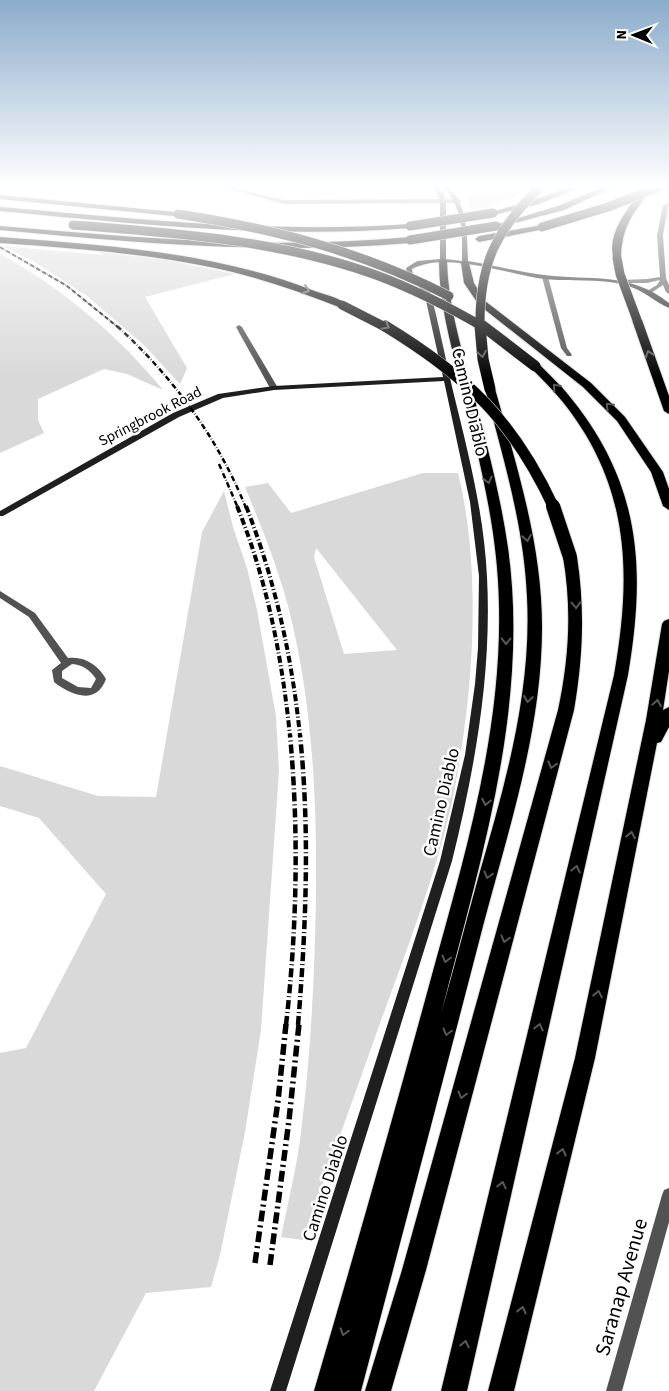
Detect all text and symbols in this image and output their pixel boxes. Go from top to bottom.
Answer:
north arrow [609,10,659,60]
text: N [612,30,632,40]
one-way arrow [301,284,310,294]
one-way arrow [380,320,389,330]
street label: Camino Diablo [445,345,494,459]
one-way arrow [476,349,486,358]
one-way arrow [645,350,655,359]
street label: Springbrook Road [95,381,205,452]
one-way arrow [553,384,562,393]
one-way arrow [606,403,615,412]
one-way arrow [483,475,493,483]
one-way arrow [521,533,531,542]
one-way arrow [571,602,581,609]
one-way arrow [501,637,511,645]
one-way arrow [523,696,534,704]
one-way arrow [651,698,661,707]
street label: Camino Diablo [417,745,466,859]
one-way arrow [547,761,558,770]
one-way arrow [481,797,492,806]
one-way arrow [625,830,635,839]
one-way arrow [570,864,581,873]
one-way arrow [483,870,494,879]
one-way arrow [500,934,510,942]
one-way arrow [441,955,452,964]
one-way arrow [593,990,603,998]
one-way arrow [533,1023,544,1032]
one-way arrow [442,1027,452,1035]
one-way arrow [457,1091,467,1099]
street label: Camino Diablo [296,1132,354,1245]
one-way arrow [556,1149,566,1157]
one-way arrow [496,1181,507,1190]
street label: Saranap Avenue [587,1215,655,1359]
one-way arrow [516,1305,527,1314]
one-way arrow [339,1327,349,1335]
one-way arrow [459,1339,470,1348]

